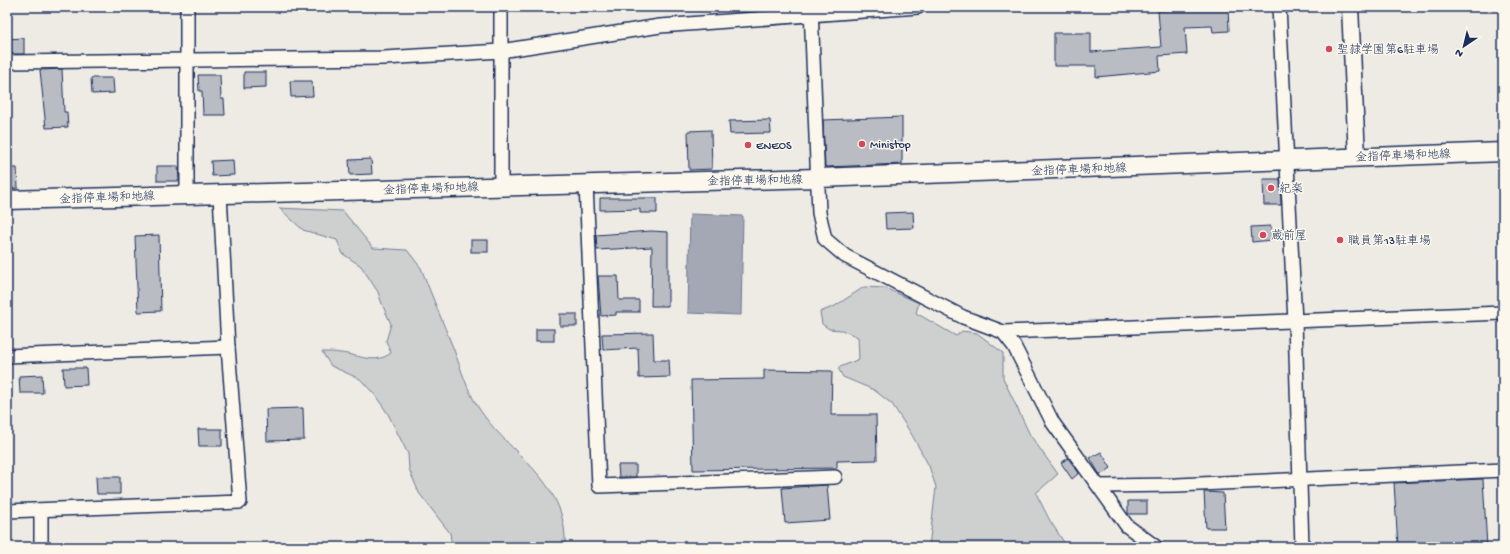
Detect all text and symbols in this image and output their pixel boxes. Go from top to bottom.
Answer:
north arrow [1444,26,1484,66]
place label: 聖隷学園第6駐車場 [1337,43,1439,58]
marker: 聖隷学園第6駐車場 [1324,44,1334,54]
text: N [1453,46,1466,60]
marker: Ministop [857,139,867,149]
place label: Ministop [870,139,911,153]
marker: ENEOS [743,140,753,150]
place label: ENEOS [756,140,792,154]
street label: 金指停車場和地線 [1355,147,1451,166]
street label: 金指停車場和地線 [1031,161,1127,180]
street label: 金指停車場和地線 [707,173,803,190]
street label: 金指停車場和地線 [383,180,479,199]
place label: 紀楽 [1279,182,1303,197]
marker: 紀楽 [1266,183,1276,193]
street label: 金指停車場和地線 [59,189,155,208]
place label: 蔵前屋 [1271,229,1307,244]
marker: 蔵前屋 [1258,230,1268,240]
place label: 職員第13駐車場 [1348,234,1431,249]
marker: 職員第13駐車場 [1335,235,1345,245]

